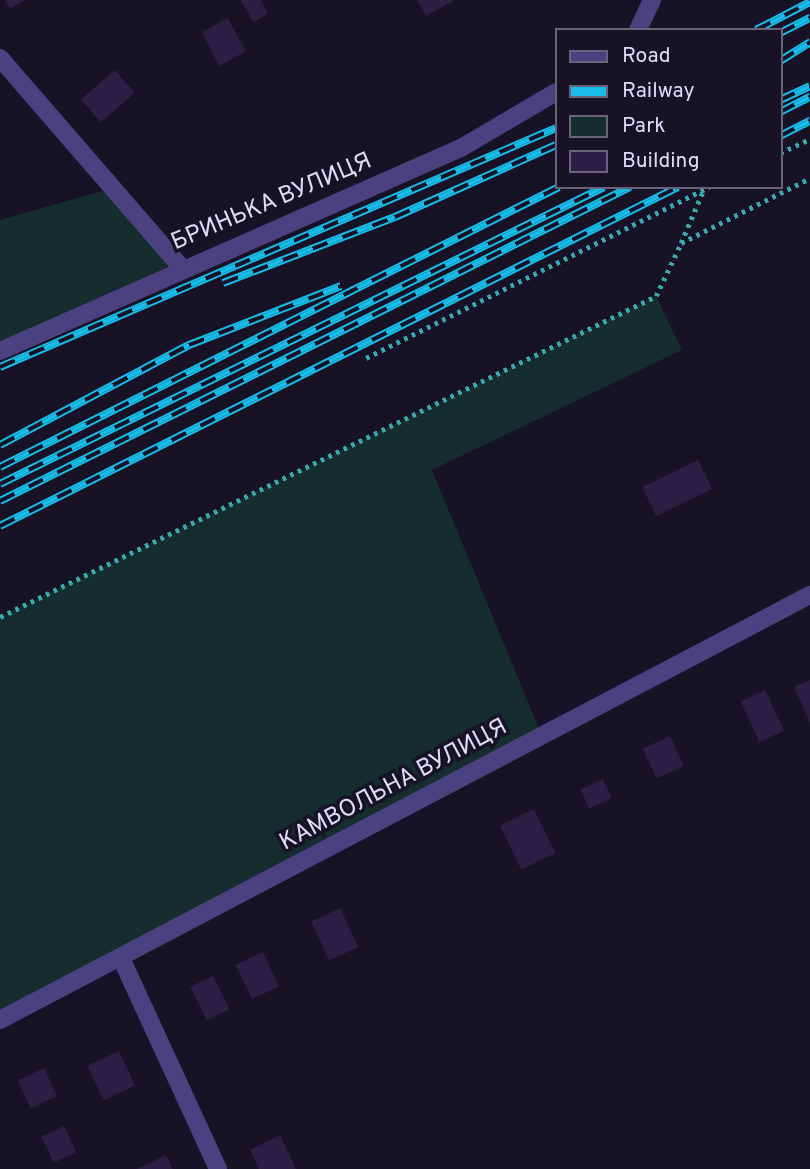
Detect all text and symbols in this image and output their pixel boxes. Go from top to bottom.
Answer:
legend [554,28,782,189]
text: Road [622,43,671,70]
text: Railway [622,78,695,105]
text: Park [622,113,665,140]
street label: БРИНЬКА ВУЛИЦЯ [167,148,377,258]
text: Building [622,148,700,175]
street label: КАМВОЛЬНА ВУЛИЦЯ [275,714,513,858]

